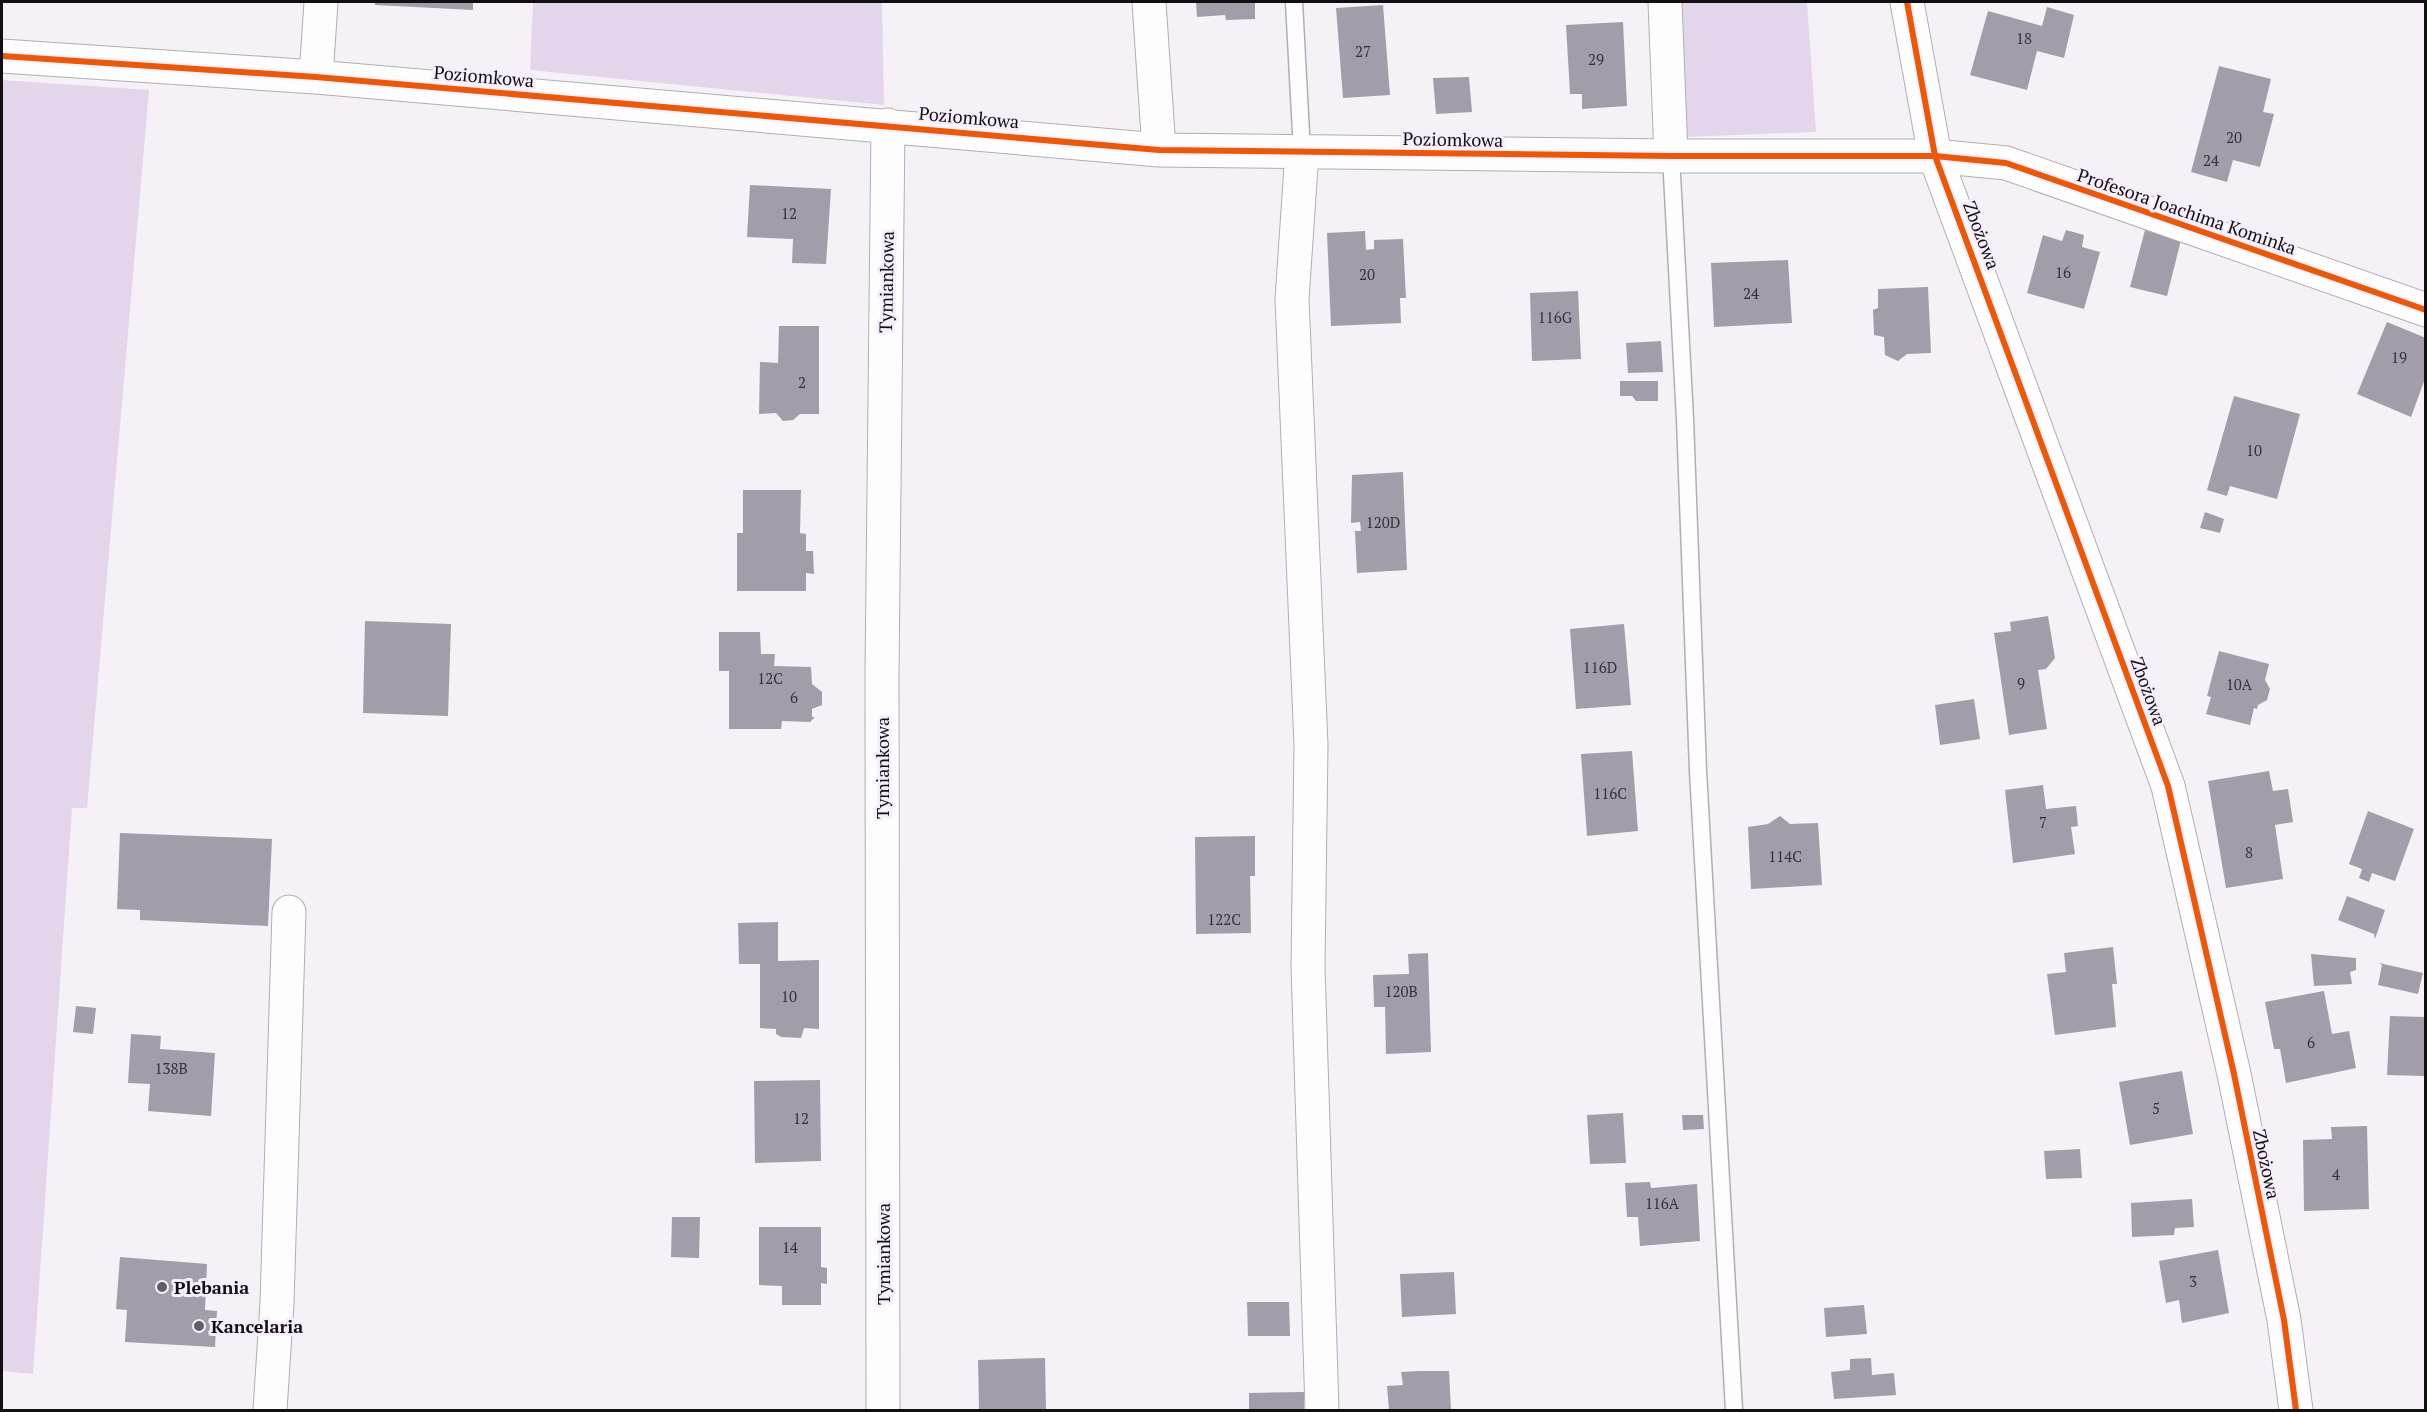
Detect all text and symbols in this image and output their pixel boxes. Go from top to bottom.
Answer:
house number: 18 [2016,28,2032,48]
house number: 27 [1355,41,1371,61]
house number: 29 [1588,49,1604,69]
street label: Poziomkowa [433,60,535,92]
street label: Poziomkowa [918,101,1020,133]
street label: Poziomkowa [1402,126,1504,152]
house number: 20 [2226,127,2242,147]
house number: 24 [2203,150,2219,170]
street label: Profesora Joachima Kominka [2074,162,2300,260]
street label: Zbożowa [1958,198,2006,272]
house number: 12 [781,203,797,223]
street label: Tymiankowa [873,231,899,333]
house number: 16 [2055,262,2071,282]
house number: 20 [1359,264,1375,284]
house number: 24 [1743,283,1759,303]
house number: 116G [1538,307,1573,327]
house number: 19 [2391,347,2407,367]
house number: 2 [798,372,806,392]
house number: 10 [2246,440,2262,460]
house number: 120D [1366,512,1400,532]
street label: Zbożowa [2126,654,2172,728]
house number: 116D [1583,657,1617,677]
house number: 12C [757,668,783,688]
house number: 9 [2017,673,2025,693]
house number: 10A [2226,674,2253,694]
house number: 6 [790,687,798,707]
street label: Tymiankowa [870,717,894,819]
house number: 116C [1593,783,1627,803]
house number: 7 [2039,812,2047,832]
house number: 8 [2245,842,2253,862]
house number: 114C [1768,846,1802,866]
house number: 122C [1207,909,1241,929]
house number: 120B [1384,981,1418,1001]
house number: 10 [781,986,797,1006]
house number: 6 [2307,1032,2315,1052]
house number: 138B [154,1058,188,1078]
house number: 5 [2152,1098,2160,1118]
house number: 12 [793,1108,809,1128]
street label: Zbożowa [2248,1127,2286,1201]
house number: 4 [2332,1164,2340,1184]
house number: 116A [1645,1193,1680,1213]
street label: Tymiankowa [871,1203,895,1305]
house number: 14 [782,1237,798,1257]
house number: 3 [2189,1271,2197,1291]
place label: Plebania [174,1275,249,1299]
marker: Plebania [155,1280,169,1294]
place label: Kancelaria [211,1314,303,1338]
marker: Kancelaria [192,1319,206,1333]

